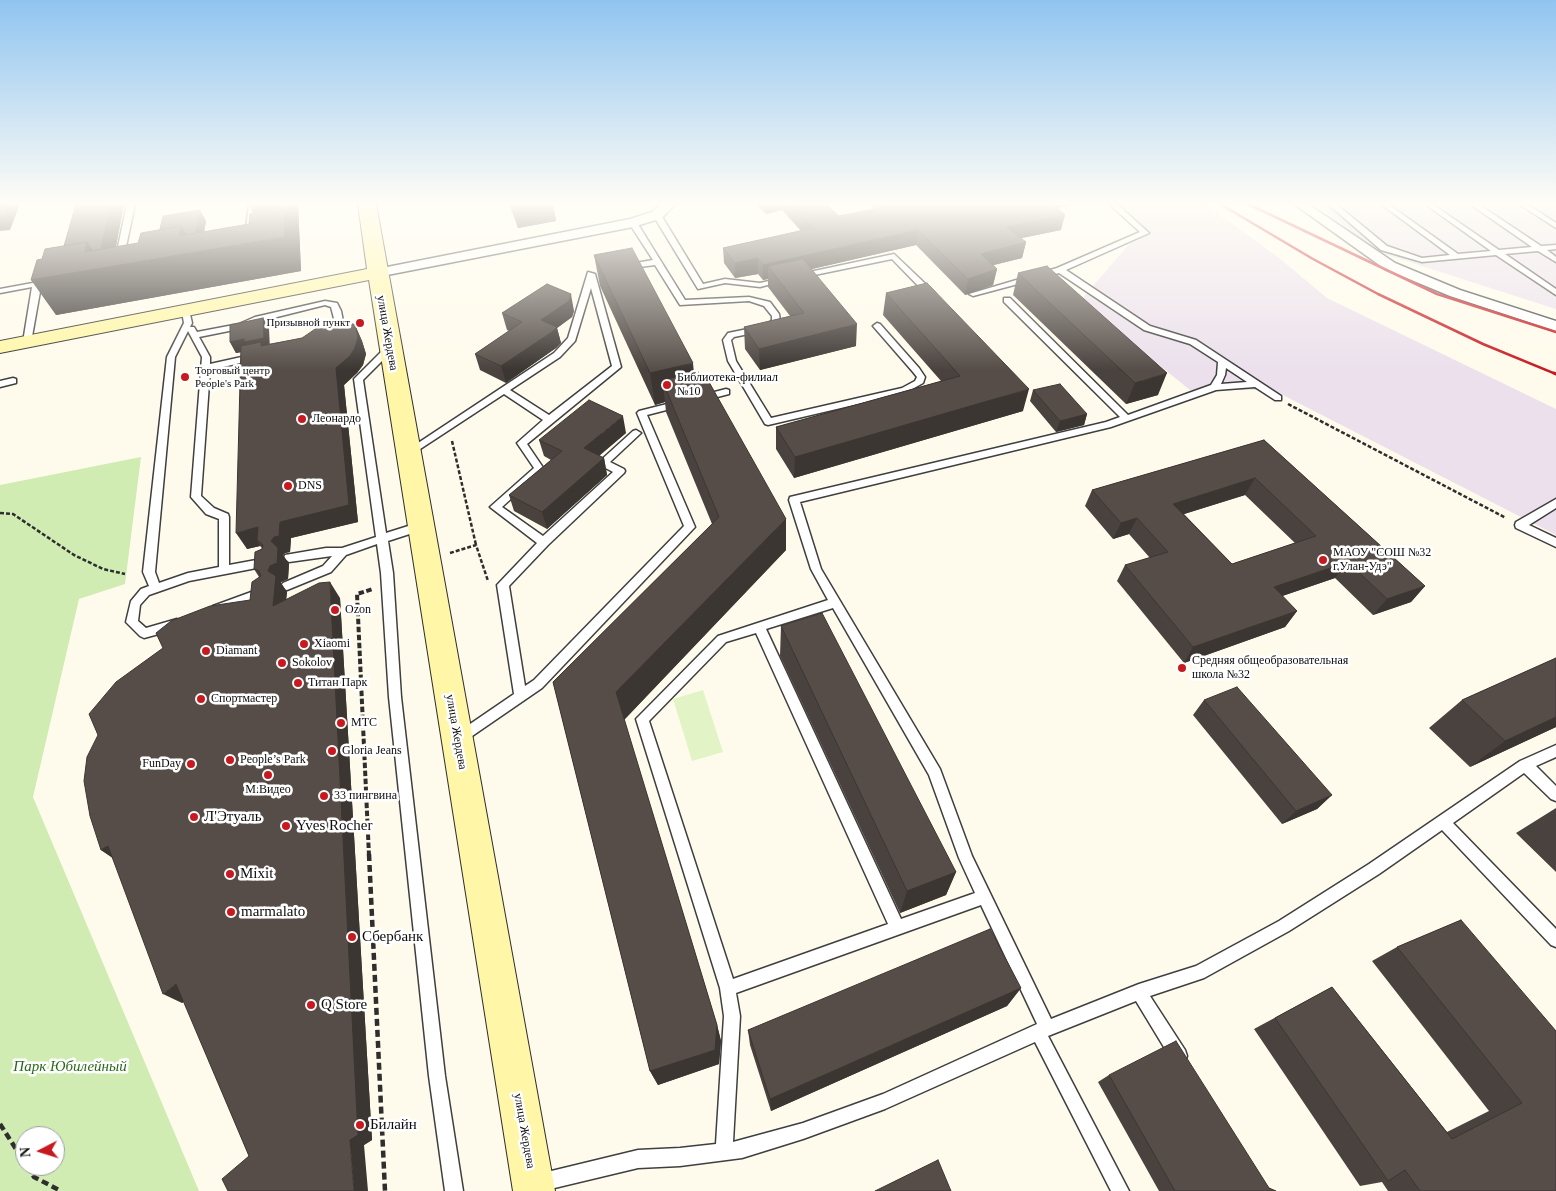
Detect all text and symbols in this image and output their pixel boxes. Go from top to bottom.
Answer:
street label: улица Жердева [373,294,401,372]
place label: Призывной пункт [266,316,350,330]
marker: Призывной пункт [354,317,366,329]
place label: Торговый центр People's Park [195,364,270,390]
marker: Торговый центр People's Park [179,371,191,383]
place label: Библиотека-филиал №10 [677,371,778,399]
marker: Библиотека-филиал №10 [661,379,673,391]
place label: Леонардо [312,412,361,426]
marker: Леонардо [296,413,308,425]
place label: DNS [298,479,322,493]
marker: DNS [282,480,294,492]
place label: МАОУ "СОШ №32 г.Улан-Удэ" [1333,546,1431,574]
marker: МАОУ "СОШ №32 г.Улан-Удэ" [1317,554,1329,566]
place label: Ozon [345,603,371,617]
marker: Ozon [329,604,341,616]
place label: Xiaomi [314,637,350,651]
marker: Xiaomi [298,638,310,650]
place label: Diamant [216,644,257,658]
marker: Diamant [200,645,212,657]
place label: Средняя общеобразовательная школа №32 [1192,654,1348,682]
place label: Sokolov [292,656,332,670]
marker: Sokolov [276,657,288,669]
marker: Средняя общеобразовательная школа №32 [1176,662,1188,674]
place label: Титан Парк [308,676,367,690]
marker: Титан Парк [292,677,304,689]
place label: Спортмастер [211,692,277,706]
marker: Спортмастер [195,693,207,705]
street label: улица Жердева [442,693,470,771]
place label: МТС [351,716,377,730]
marker: МТС [335,717,347,729]
place label: Gloria Jeans [342,744,402,758]
marker: Gloria Jeans [326,745,338,757]
place label: People’s Park [240,753,306,767]
marker: People’s Park [224,754,236,766]
place label: FunDay [142,757,181,771]
marker: FunDay [185,758,197,770]
marker: М.Видео [262,769,274,781]
place label: М.Видео [245,783,291,797]
place label: 33 пингвина [334,789,397,803]
marker: 33 пингвина [318,790,330,802]
place label: Л'Этуаль [204,808,262,826]
marker: Л'Этуаль [188,811,200,823]
place label: Yves Rocher [296,817,372,835]
marker: Yves Rocher [280,820,292,832]
place label: Mixit [240,865,273,883]
marker: Mixit [224,868,236,880]
place label: marmalato [241,903,305,921]
marker: marmalato [225,906,237,918]
place label: Сбербанк [362,928,423,946]
marker: Сбербанк [346,931,358,943]
place label: Q Store [321,996,367,1014]
marker: Q Store [305,999,317,1011]
park label: Парк Юбилейный [13,1058,127,1076]
street label: улица Жердева [510,1092,538,1170]
place label: Билайн [370,1116,417,1134]
marker: Билайн [354,1119,366,1131]
north arrow [15,1126,65,1176]
text: N [18,1147,33,1158]

